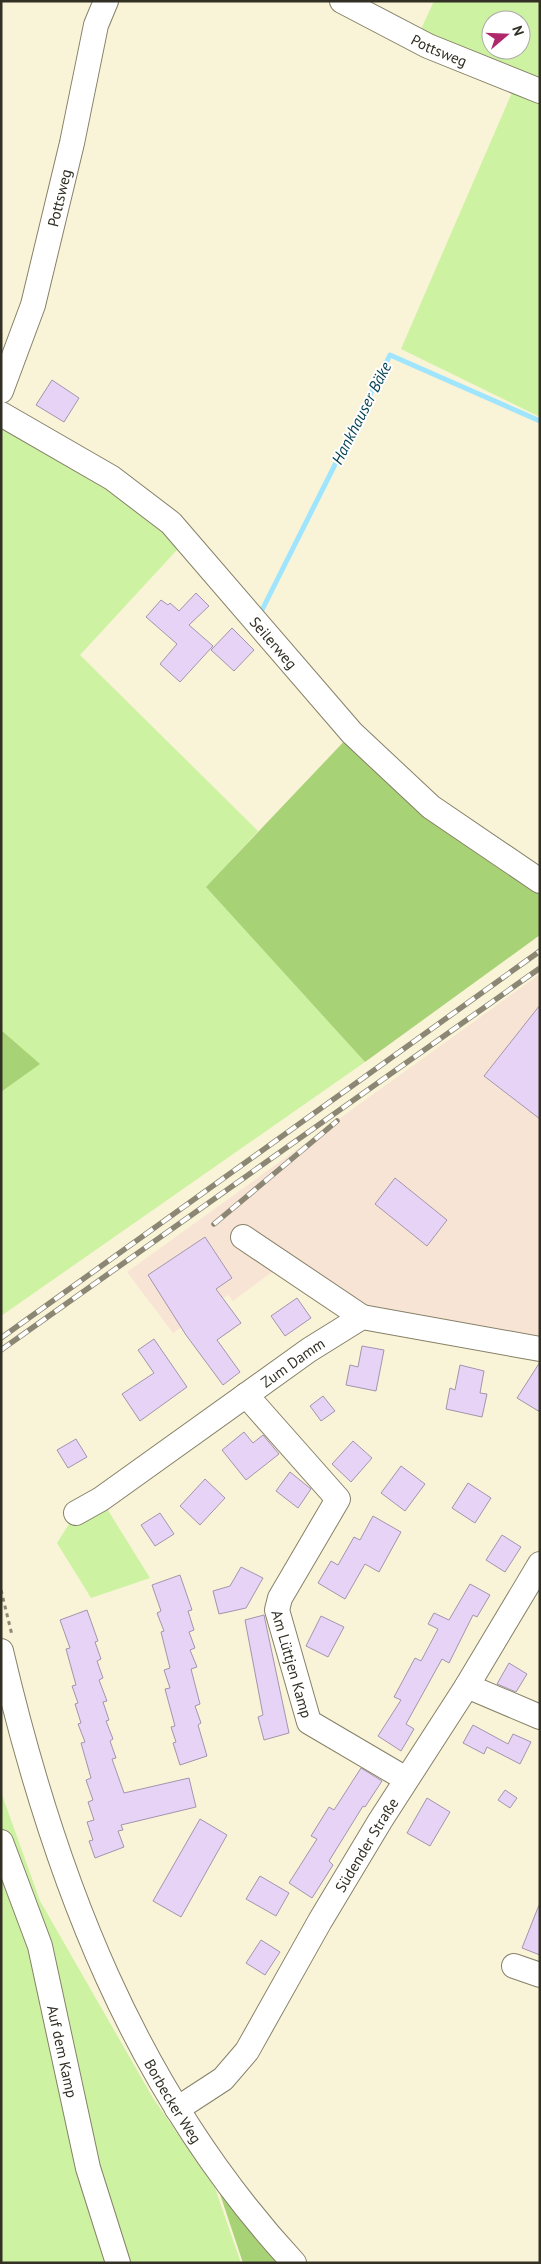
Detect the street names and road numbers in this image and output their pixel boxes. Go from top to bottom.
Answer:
street label: Pottsweg [408,29,470,70]
street label: Pottsweg [43,167,75,229]
street label: Seilerweg [246,612,302,673]
street label: Zum Damm [257,1333,328,1391]
street label: Am Lüttjen Kamp [268,1608,317,1720]
street label: Südender Straße [330,1794,402,1895]
street label: Auf dem Kamp [44,2003,82,2099]
street label: Borbecker Weg [141,2056,206,2147]

